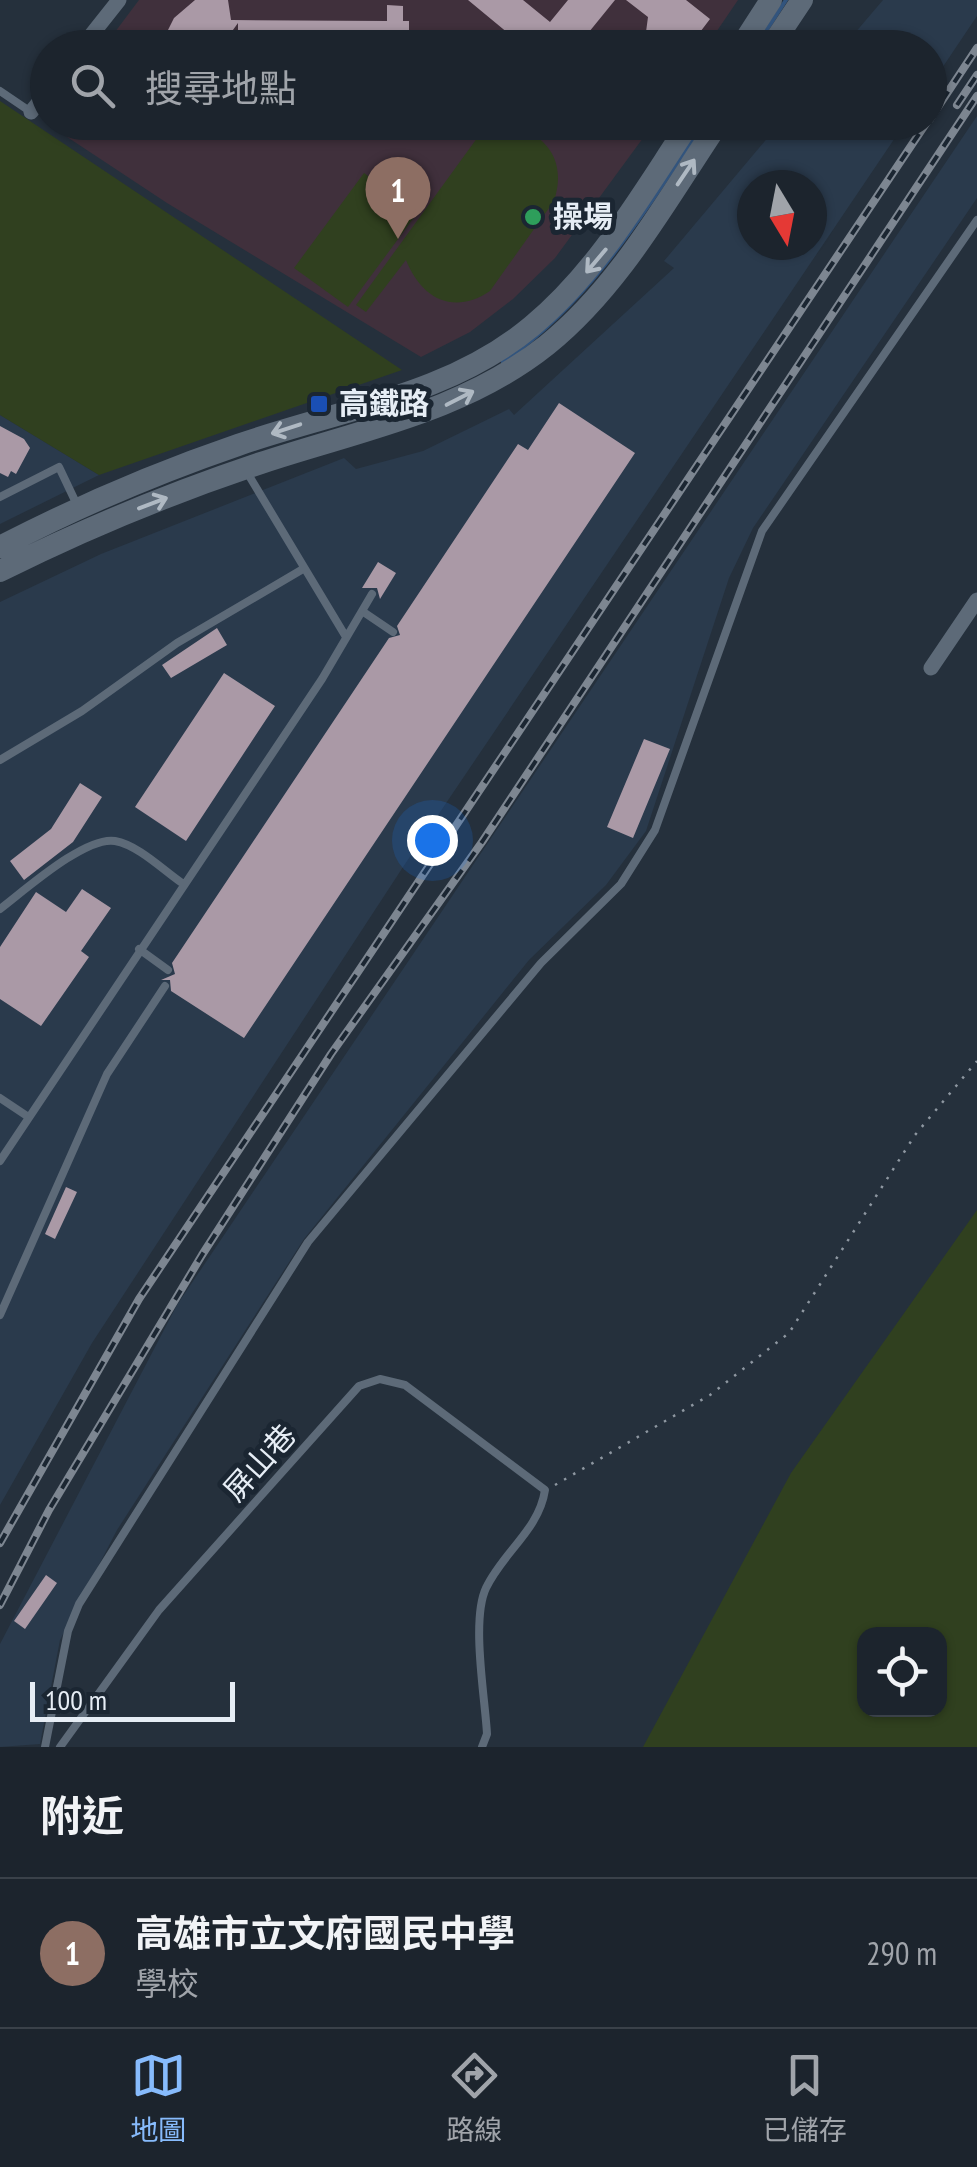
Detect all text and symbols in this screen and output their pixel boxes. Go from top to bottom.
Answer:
search box [30,30,947,140]
icon: search [65,58,120,113]
text: 搜尋地點 [145,63,297,112]
pin: 1 [366,156,430,239]
one-way arrow [675,158,696,186]
north arrow [737,170,827,260]
place label: 操場 [553,196,613,235]
marker: 操場 [522,206,544,228]
one-way arrow [585,248,607,274]
place label: 高鐵路 [339,383,429,422]
one-way arrow [445,388,475,407]
marker: 高鐵路 [308,393,330,415]
one-way arrow [271,421,303,439]
one-way arrow [138,493,168,511]
your location [407,815,458,866]
street label: 屏山巷 [214,1416,303,1508]
map controls [857,1627,947,1717]
button: locate [857,1627,947,1717]
scale bar [30,1677,235,1722]
text: 100 m [45,1681,107,1718]
text: 附近 [40,1788,124,1843]
text: 高雄市立文府國民中學 [135,1908,515,1957]
text: 1 [65,1932,80,1974]
text: 290 m [866,1932,937,1974]
text: 學校 [135,1962,199,2004]
tab: 地圖 [130,2048,186,2148]
tab: 路線 [446,2048,503,2148]
tab: 已儲存 [763,2048,847,2148]

